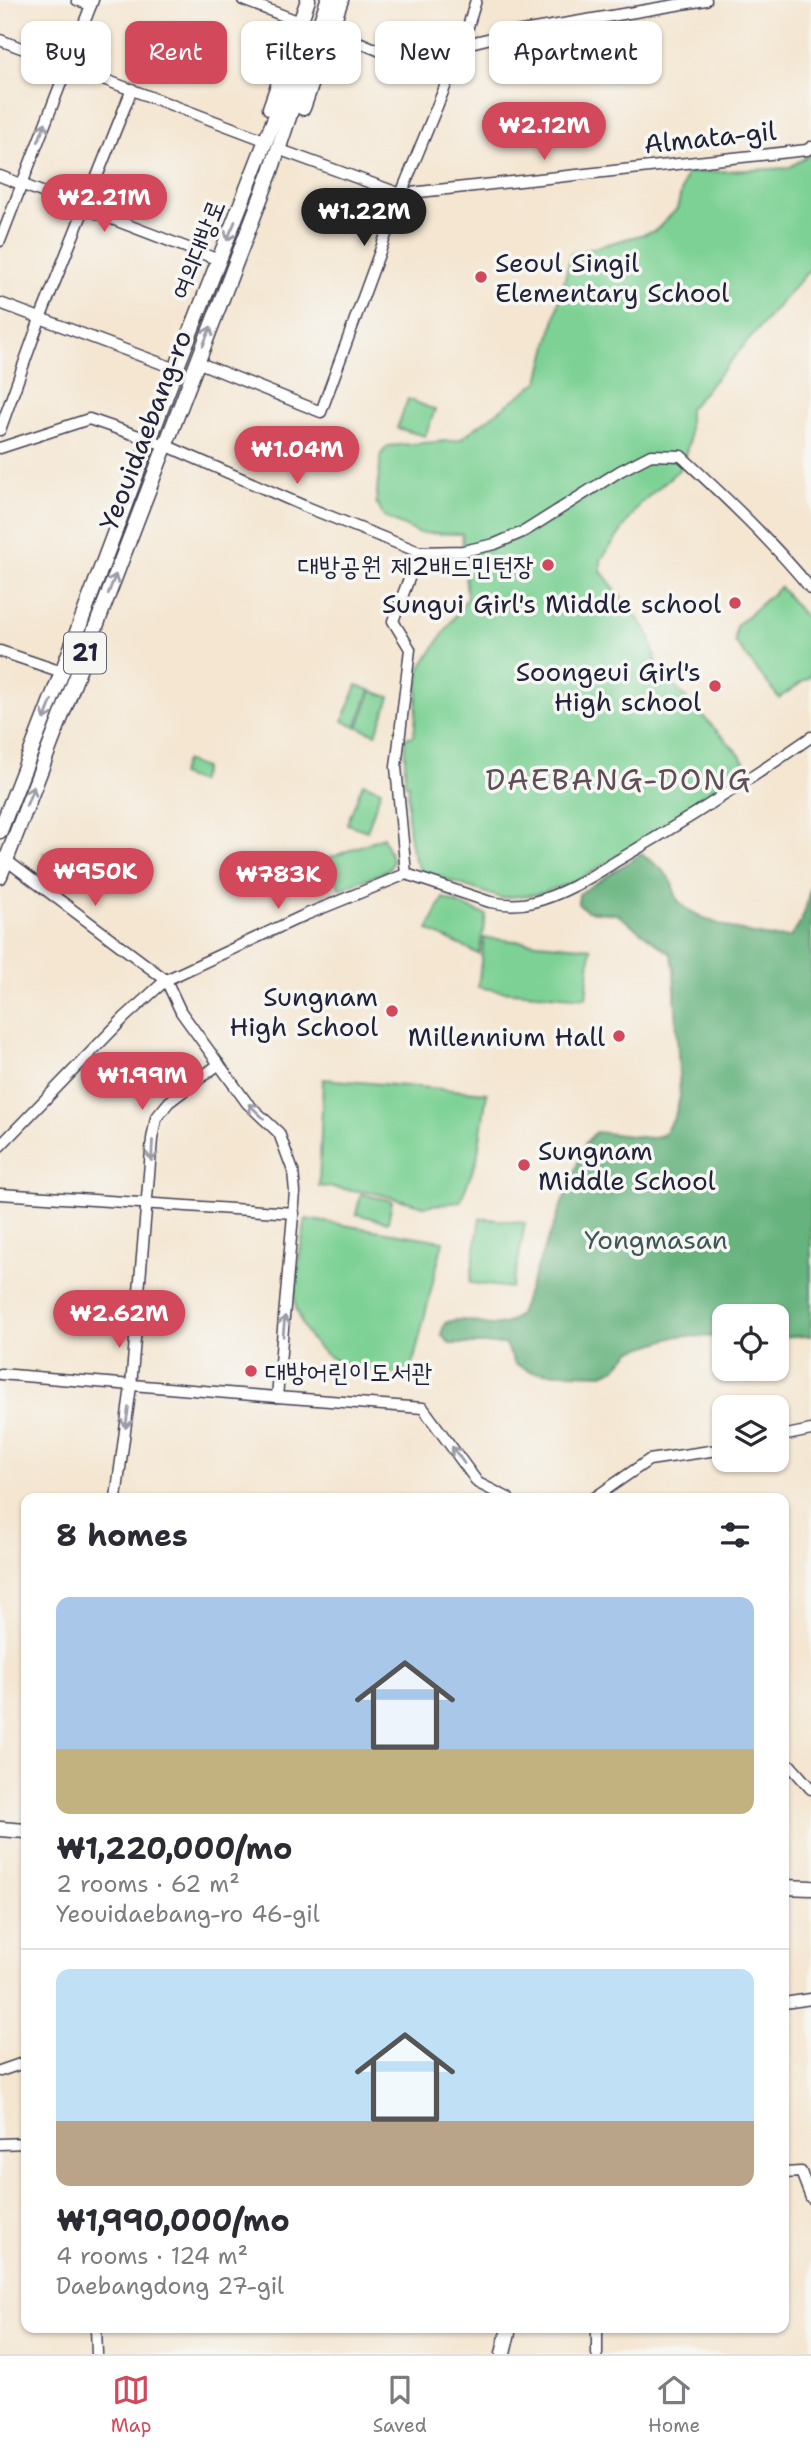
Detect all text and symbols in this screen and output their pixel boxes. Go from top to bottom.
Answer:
chip: Buy [21,21,111,84]
chip: Rent [125,21,227,84]
chip: Filters [241,21,361,84]
chip: New [375,21,475,84]
chip: Apartment [489,21,662,84]
pin: ₩2.12M [487,102,601,162]
text: ₩2.12M [498,110,590,140]
street label: Almata-gil [642,113,778,161]
one-way arrow [36,121,49,143]
pin: ₩2.21M [47,174,161,234]
text: ₩2.21M [57,182,151,212]
pin: ₩1.22M [307,188,421,248]
street label: 여의대방로 [161,194,233,304]
text: ₩1.22M [317,196,411,226]
one-way arrow [224,220,237,241]
place label: Seoul Singil Elementary School [495,245,729,310]
marker: Seoul Singil Elementary School [473,269,489,285]
street label: Yeouidaebang-ro [91,325,199,535]
one-way arrow [202,326,215,347]
pin: ₩1.04M [240,426,354,486]
text: ₩1.04M [250,434,344,464]
place label: 대방공원 제2배드민턴장 [298,548,534,583]
marker: 대방공원 제2배드민턴장 [540,557,556,573]
one-way arrow [106,573,119,595]
place label: Sungui Girl's Middle school [382,586,721,621]
marker: Sungui Girl's Middle school [727,595,743,611]
road number: 21 [64,632,106,674]
place label: Soongeui Girl's High school [516,654,701,719]
marker: Soongeui Girl's High school [707,678,723,694]
one-way arrow [40,699,53,720]
district label: DAEBANG-DONG [486,759,752,800]
one-way arrow [25,786,38,808]
pin: ₩950K [46,848,144,908]
pin: ₩783K [229,852,327,911]
text: ₩950K [53,856,137,886]
text: ₩783K [235,859,321,889]
place label: Sungnam High School [229,979,378,1044]
marker: Sungnam High School [384,1003,400,1019]
place label: Millennium Hall [408,1019,605,1054]
marker: Millennium Hall [611,1028,627,1044]
pin: ₩1.99M [85,1052,199,1112]
text: ₩1.99M [97,1060,187,1090]
one-way arrow [248,1103,265,1120]
place label: Sungnam Middle School [538,1133,716,1198]
one-way arrow [145,1140,158,1163]
marker: Sungnam Middle School [516,1157,532,1173]
park label: Yongmasan [584,1222,728,1257]
pin: ₩2.62M [62,1290,176,1350]
text: ₩2.62M [69,1298,169,1328]
map controls [712,1304,789,1472]
button: locate [712,1304,789,1381]
one-way arrow [278,1315,291,1338]
place label: 대방어린이도서관 [265,1354,432,1389]
marker: 대방어린이도서관 [243,1363,259,1379]
button: layers [712,1395,789,1472]
one-way arrow [120,1406,133,1429]
one-way arrow [451,1446,465,1465]
text: 8 homes [56,1515,188,1556]
icon: filters [716,1516,754,1554]
icon: home [342,1642,468,1768]
text: ₩1,220,000/mo [56,1828,293,1869]
text: 2 rooms · 62 m² [56,1869,240,1899]
text: Yeouidaebang-ro 46-gil [56,1899,320,1929]
icon: home [342,2014,468,2140]
text: ₩1,990,000/mo [56,2200,290,2241]
text: 4 rooms · 124 m² [56,2241,248,2271]
text: Daebangdong 27-gil [56,2271,284,2301]
tab: Map [111,2371,151,2438]
tab: Saved [373,2371,427,2438]
tab: Home [648,2371,700,2438]

